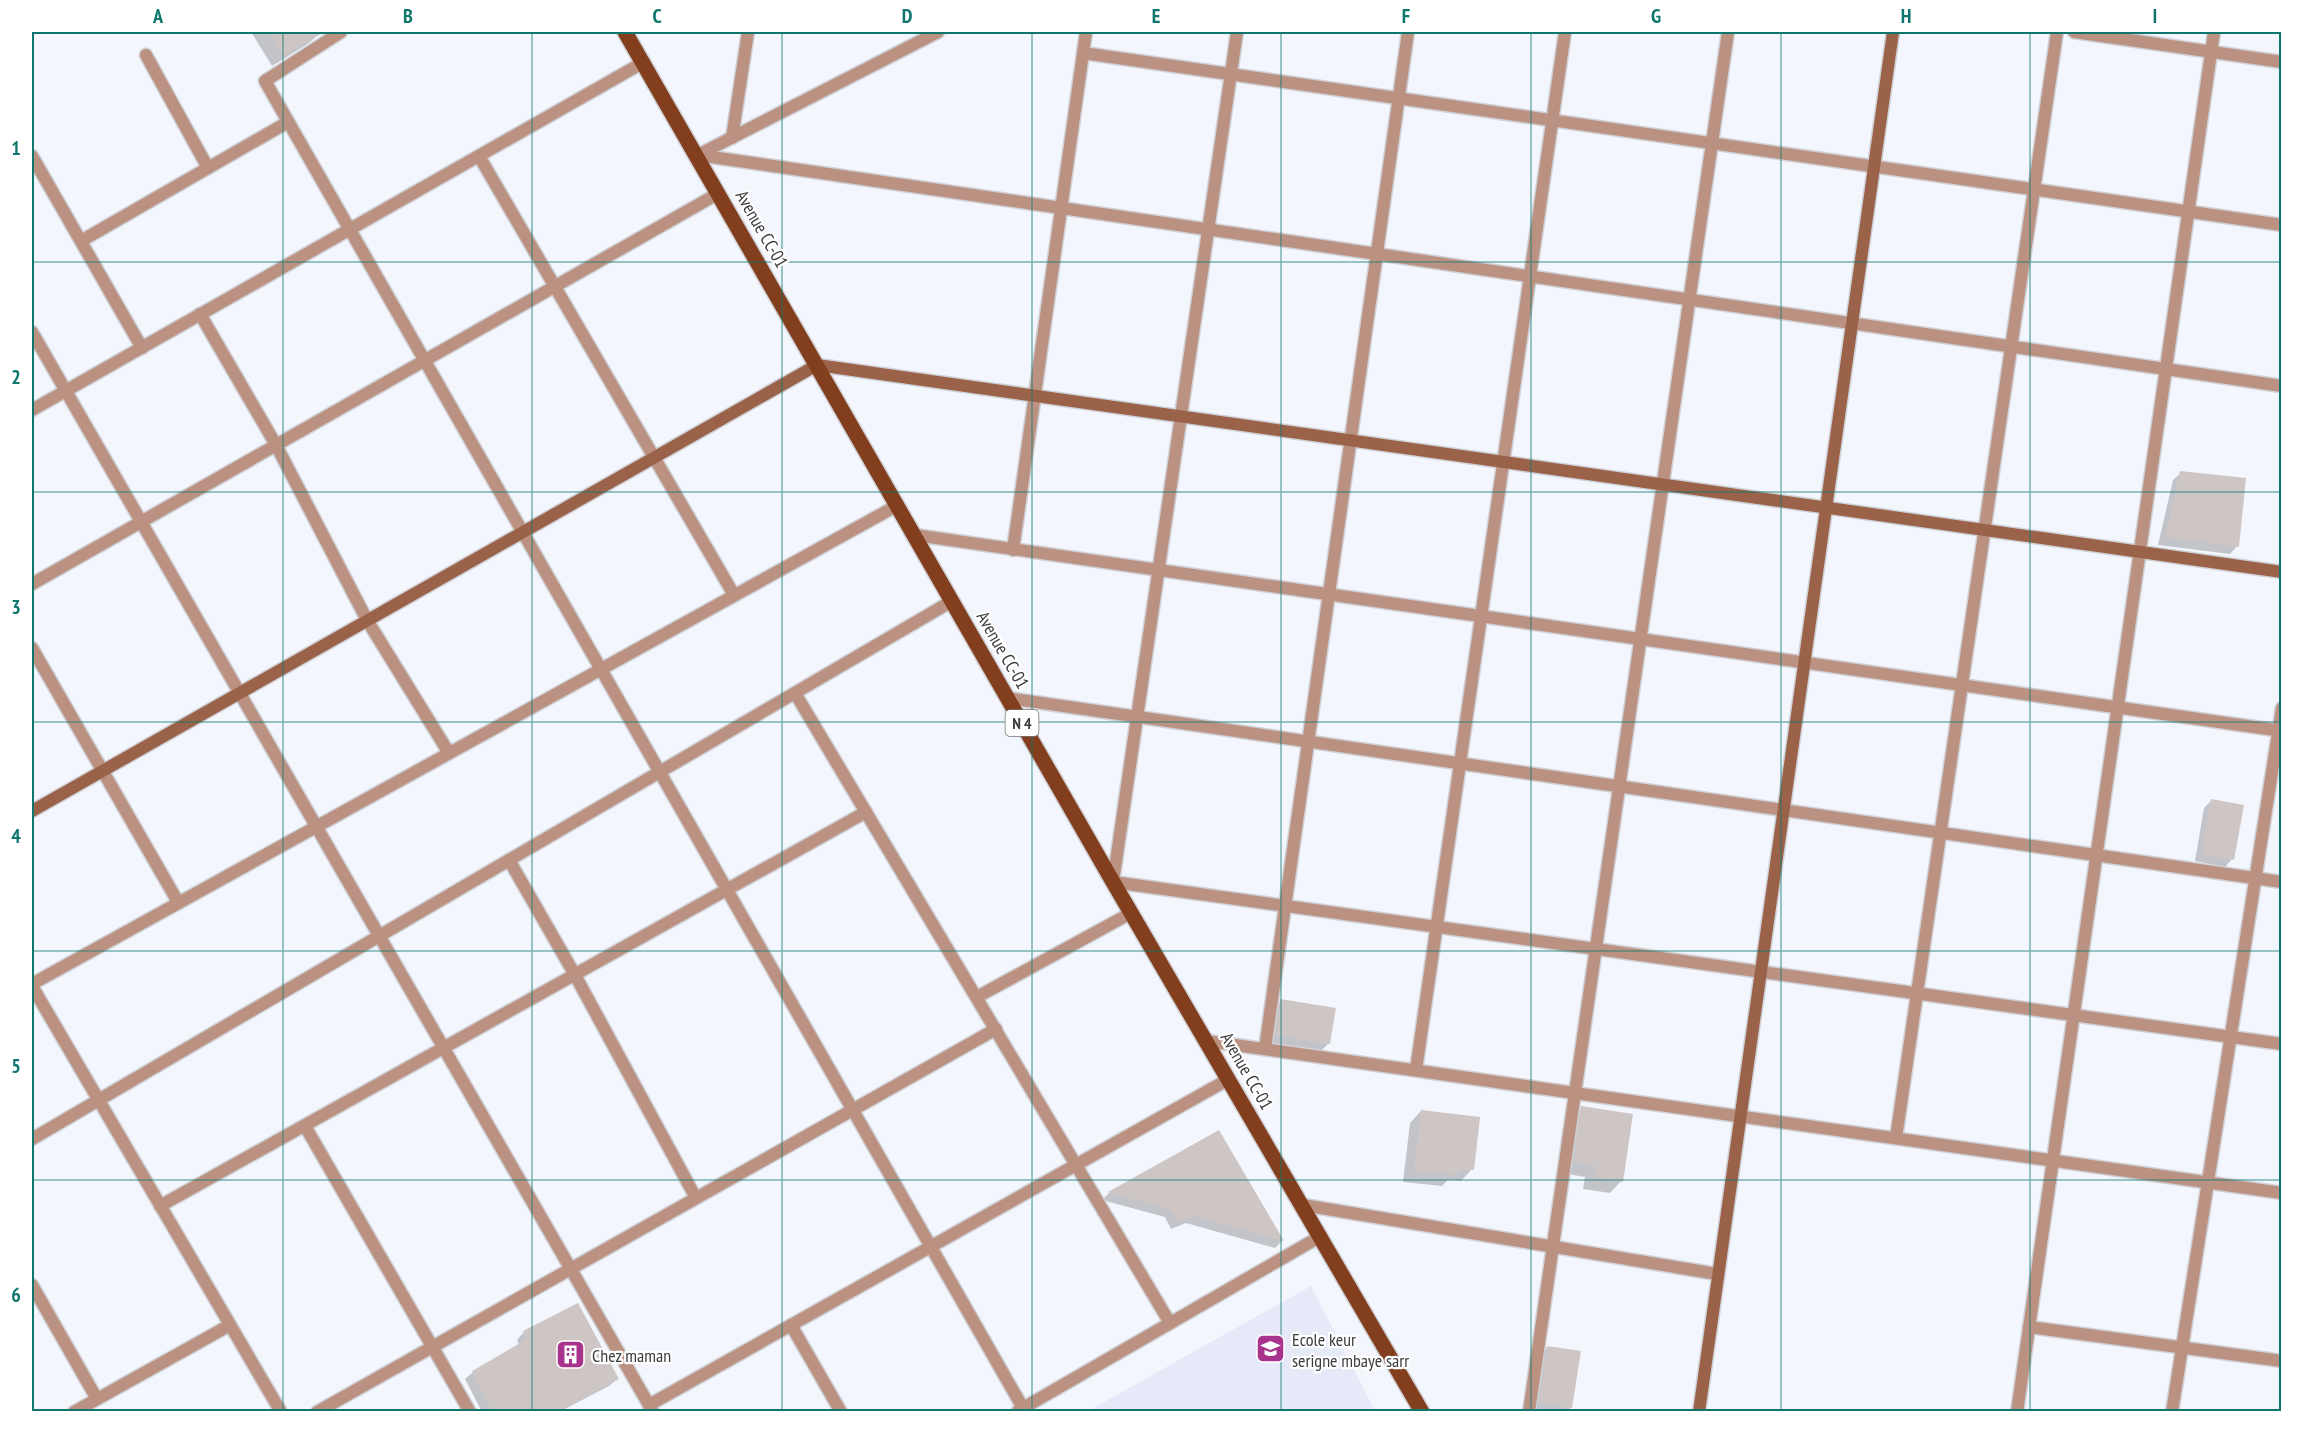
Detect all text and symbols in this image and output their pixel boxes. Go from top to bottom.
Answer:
text: A [152,3,164,29]
text: B [403,3,413,29]
text: C [652,3,662,29]
text: D [902,3,913,29]
text: E [1152,3,1160,29]
text: F [1402,3,1410,29]
text: G [1651,3,1661,29]
text: H [1901,3,1911,29]
text: I [2153,3,2157,29]
text: 1 [11,135,21,161]
street label: Avenue CC-01 [731,186,793,272]
text: 2 [11,364,21,390]
text: 3 [11,594,21,620]
street label: Avenue CC-01 [972,607,1034,693]
road number: N 4 [1006,710,1038,736]
text: 4 [11,823,21,849]
street label: Avenue CC-01 [1216,1028,1278,1114]
text: 5 [11,1053,21,1079]
text: 6 [11,1282,21,1308]
place label: Ecole keur serigne mbaye sarr [1292,1328,1409,1372]
school or university icon: Ecole keur serigne mbaye sarr [1255,1333,1287,1365]
building icon: Chez maman [555,1339,587,1371]
place label: Chez maman [592,1344,671,1367]

